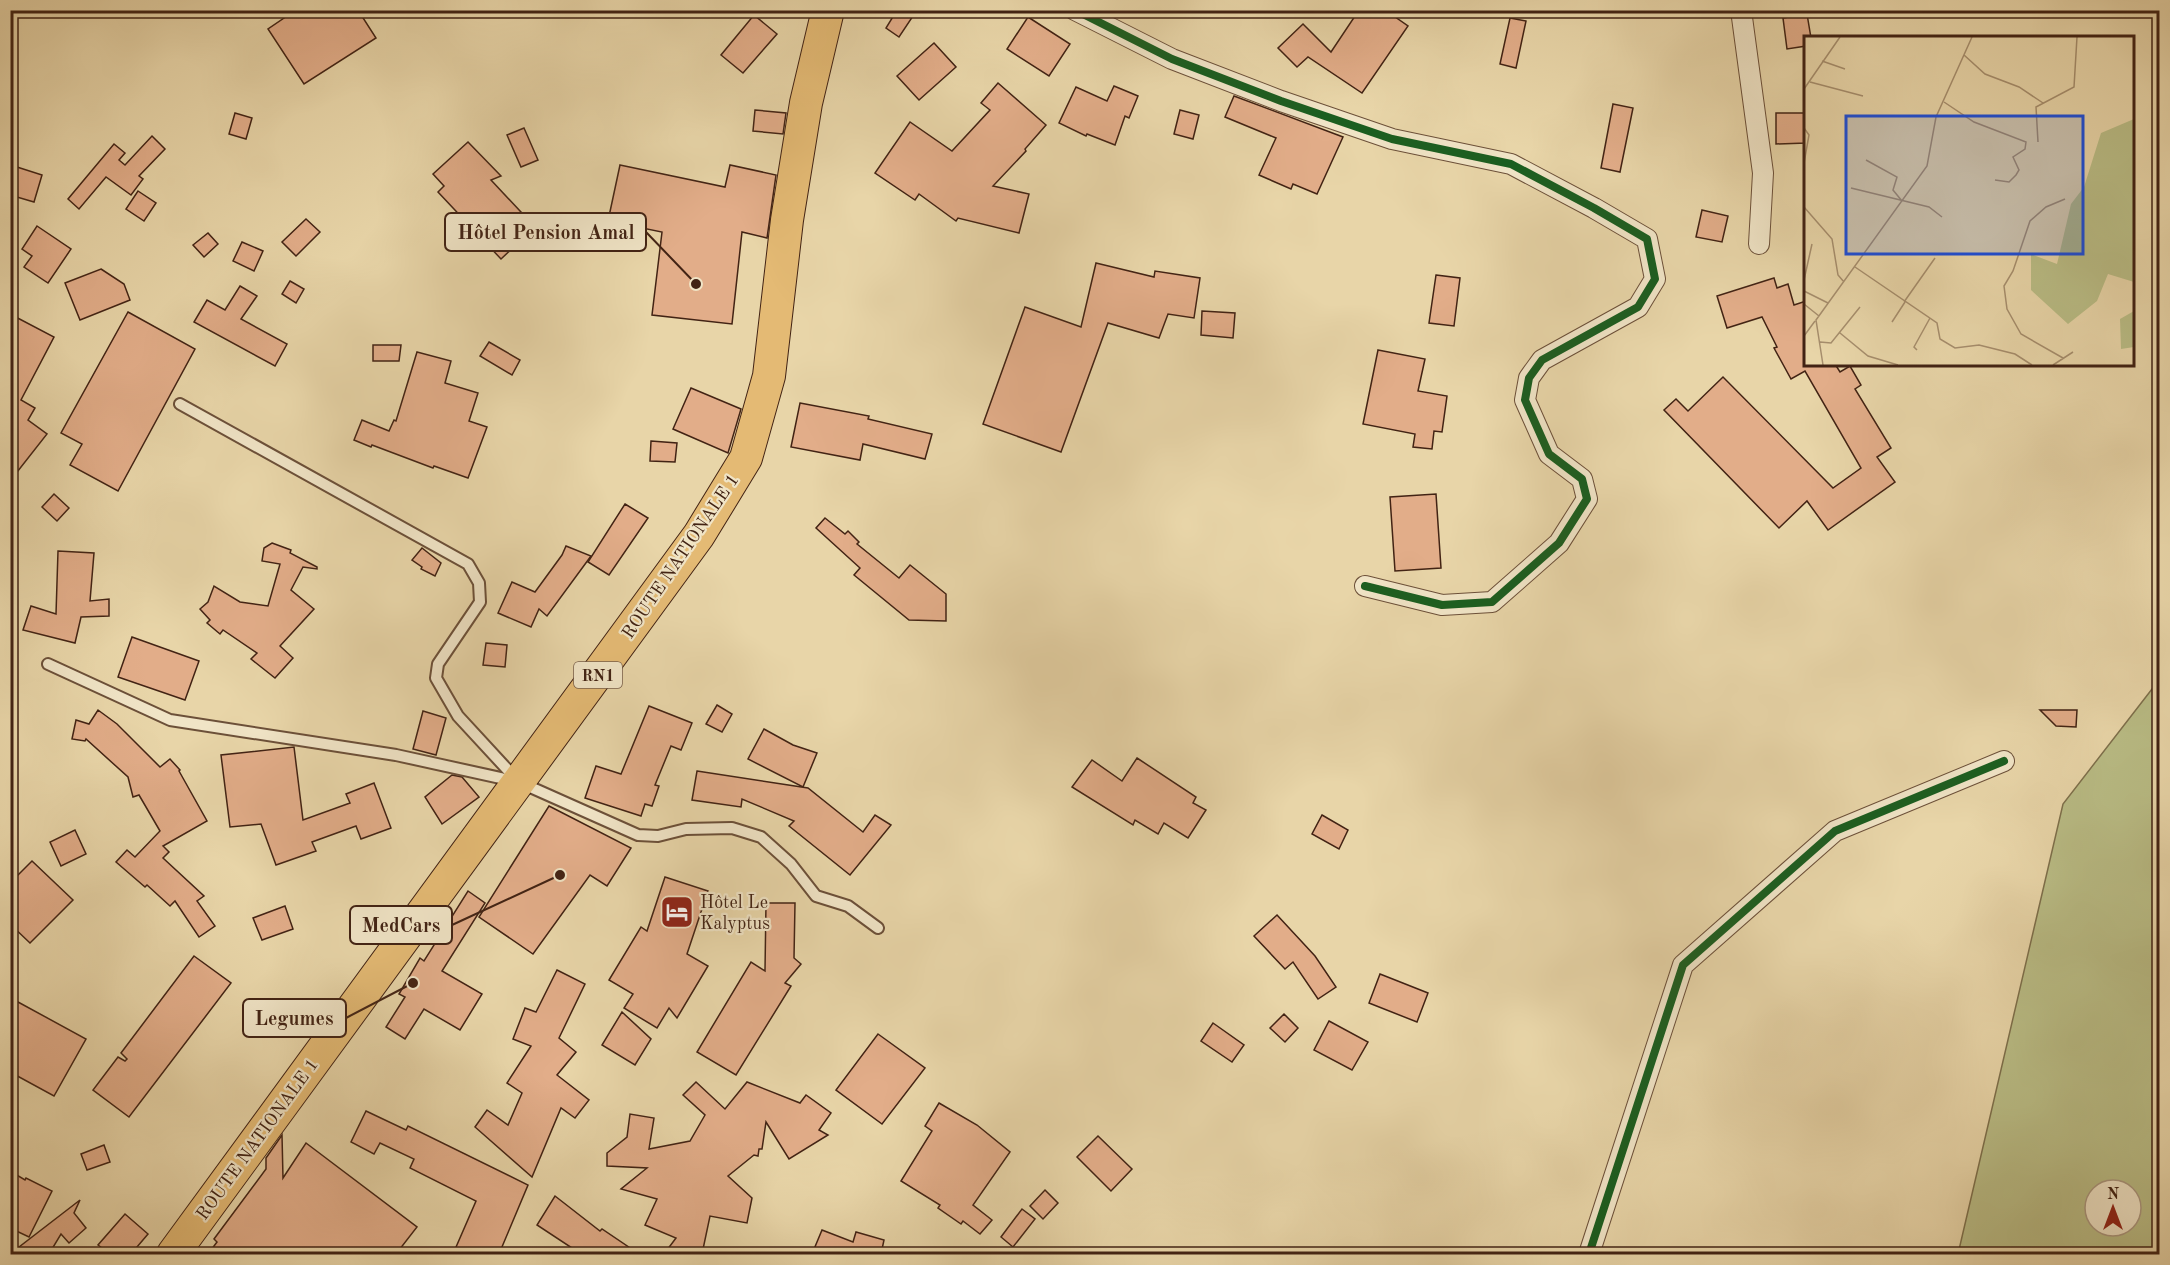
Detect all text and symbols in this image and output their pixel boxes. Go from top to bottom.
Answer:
inset map [1804,36,2134,366]
callout: Hôtel Pension Amal [445,213,646,251]
text: Hôtel Pension Amal [457,224,635,244]
street label: ROUTE NATIONALE 1 [619,471,743,642]
road number: RN1 [574,662,622,688]
hotel icon: Hôtel Le Kalyptus [659,894,695,930]
place label: Hôtel Le Kalyptus [700,894,770,933]
callout: MedCars [350,906,452,944]
text: MedCars [362,917,440,937]
callout: Legumes [243,999,346,1037]
text: Legumes [255,1010,333,1030]
street label: ROUTE NATIONALE 1 [193,1056,322,1223]
north arrow [2083,1178,2143,1238]
text: N [2107,1187,2120,1203]

